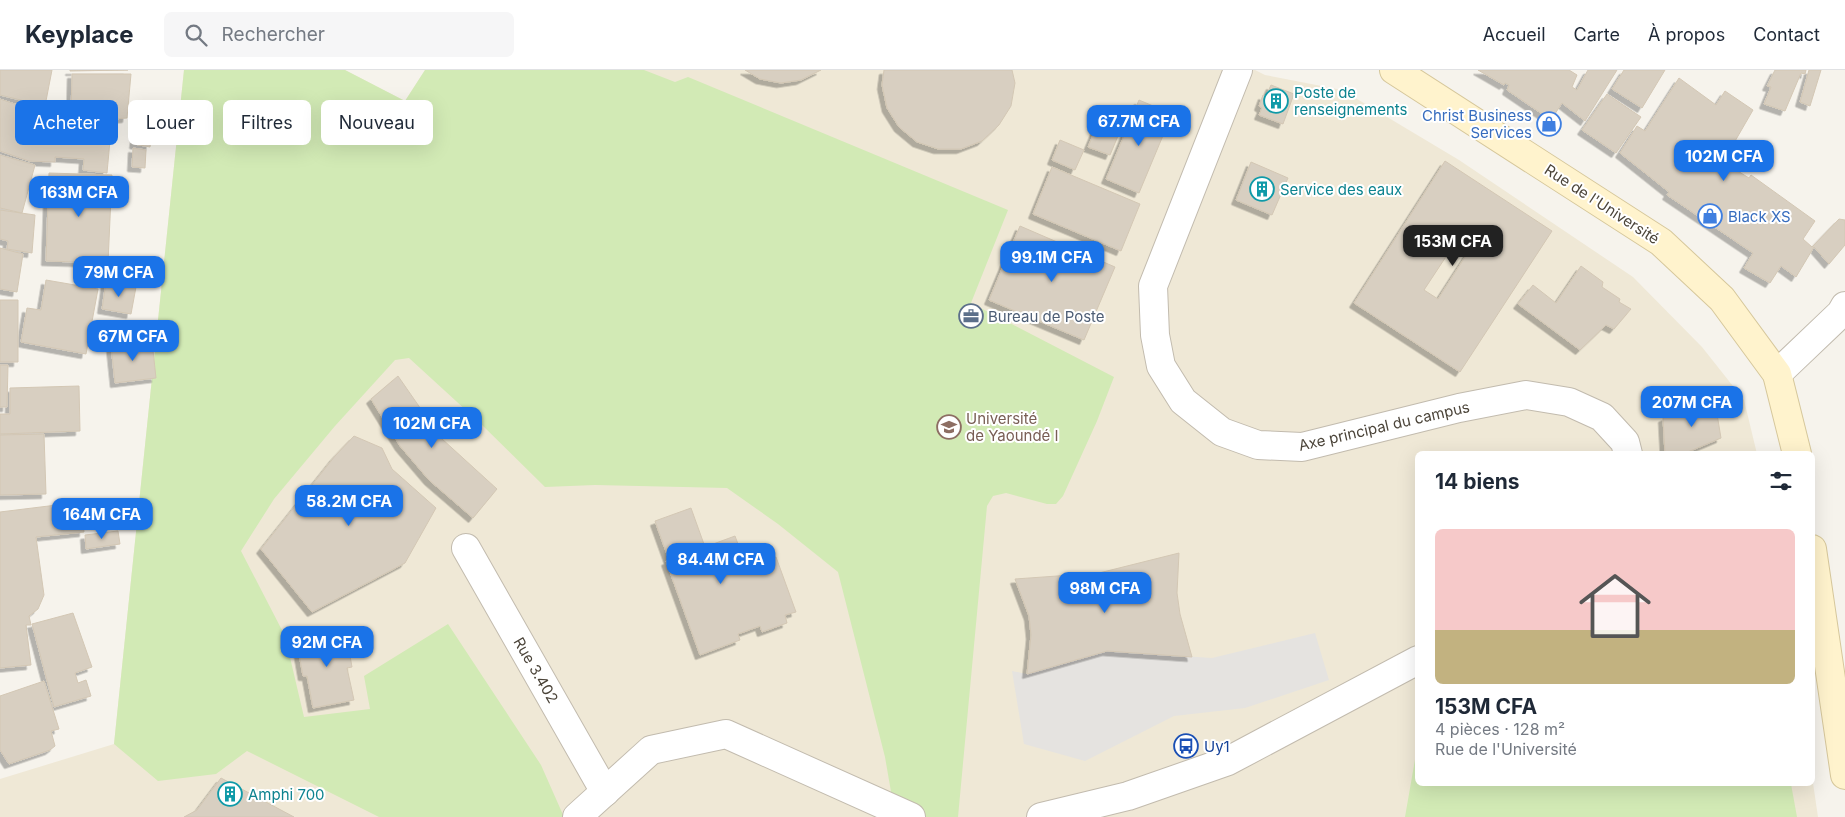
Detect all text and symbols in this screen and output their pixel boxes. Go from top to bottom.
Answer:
search box [164,12,514,57]
text: Keyplace [25,20,134,49]
icon: search [182,21,210,49]
text: Rechercher [222,23,325,46]
text: Accueil [1483,24,1546,45]
text: Carte [1574,24,1620,45]
text: À propos [1648,24,1725,45]
text: Contact [1753,24,1820,45]
place label: Poste de renseignements [1294,83,1408,119]
building icon: Poste de renseignements [1263,88,1289,114]
chip: Acheter [15,100,118,145]
chip: Louer [128,100,213,145]
chip: Filtres [223,100,311,145]
chip: Nouveau [321,100,433,145]
pin: 67.7M CFA [1082,104,1196,147]
place label: Christ Business Services [1422,106,1532,142]
text: 67.7M CFA [1098,111,1180,131]
shop icon: Christ Business Services [1536,111,1562,137]
pin: 102M CFA [1672,140,1776,182]
text: 102M CFA [1685,146,1763,166]
street label: Rue de l'Université [1541,160,1663,248]
pin: 163M CFA [27,176,131,218]
building icon: Service des eaux [1249,176,1275,202]
place label: Service des eaux [1280,180,1402,199]
text: 163M CFA [40,182,118,202]
shop icon: Black XS [1697,203,1723,229]
place label: Black XS [1728,207,1791,226]
pin: 153M CFA [1401,224,1505,267]
text: 153M CFA [1414,231,1492,251]
pin: 99.1M CFA [995,240,1109,283]
text: 99.1M CFA [1011,247,1093,267]
pin: 79M CFA [73,256,165,298]
text: 79M CFA [84,262,154,282]
office icon: Bureau de Poste [958,303,984,329]
place label: Bureau de Poste [988,307,1105,326]
pin: 67M CFA [87,320,179,362]
text: 67M CFA [98,326,168,346]
pin: 207M CFA [1640,386,1744,428]
text: 207M CFA [1652,392,1732,412]
street label: Axe principal du campus [1297,397,1471,455]
pin: 102M CFA [380,406,484,449]
place label: Université de Yaoundé I [966,409,1059,445]
text: 102M CFA [393,413,471,433]
school or university icon: Université de Yaoundé I [936,414,962,440]
icon: filters [1767,467,1795,495]
text: 14 biens [1435,469,1520,494]
pin: 58.2M CFA [292,484,406,527]
text: 58.2M CFA [306,491,392,511]
pin: 164M CFA [50,498,154,540]
text: 164M CFA [63,504,141,524]
pin: 84.4M CFA [664,542,778,585]
text: 84.4M CFA [677,549,765,569]
icon: home [1570,561,1660,651]
pin: 98M CFA [1059,572,1151,614]
text: 98M CFA [1069,578,1141,598]
pin: 92M CFA [281,626,373,668]
text: 92M CFA [292,632,362,652]
street label: Rue 3.402 [510,634,562,706]
text: 153M CFA [1435,694,1537,719]
text: 4 pièces · 128 m² [1435,719,1565,739]
bus stop icon: Uy1 [1173,733,1199,759]
place label: Uy1 [1204,737,1230,756]
text: Rue de l'Université [1435,739,1577,759]
building icon: Amphi 700 [217,781,243,807]
place label: Amphi 700 [248,785,325,804]

